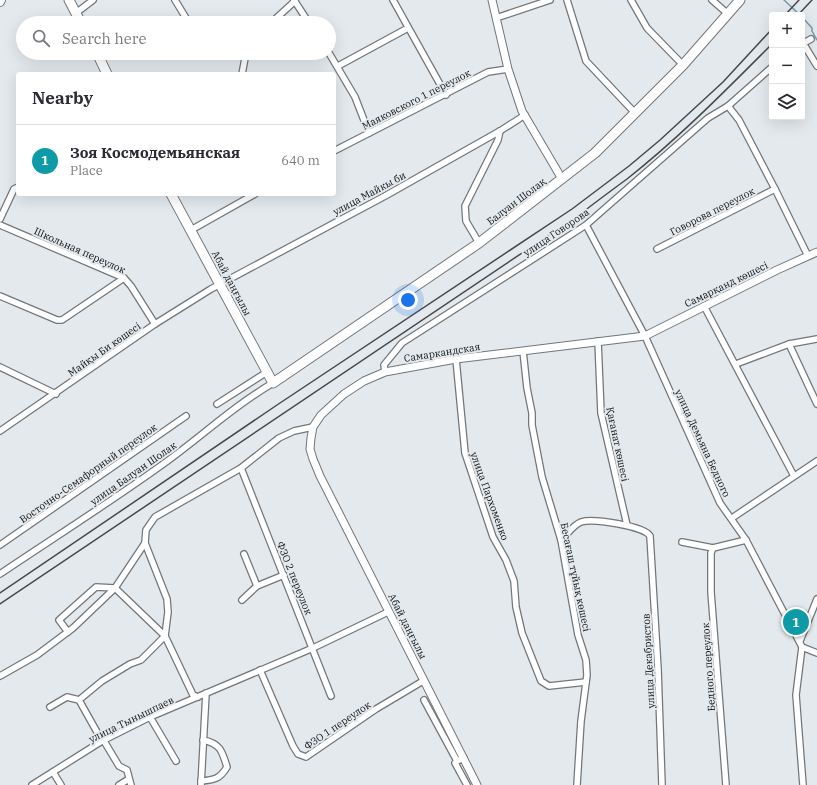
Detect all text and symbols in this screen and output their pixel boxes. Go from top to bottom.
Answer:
map controls [769,12,805,120]
button: + [769,12,805,48]
search box [16,16,336,60]
icon: search [30,27,52,49]
text: Search here [62,29,147,48]
button: − [769,48,805,84]
street label: Маяковского 1 переулок [360,66,473,133]
button: layers [769,84,805,120]
text: Nearby [32,87,93,109]
text: Зоя Космодемьянская [70,143,240,162]
text: 1 [41,152,49,169]
text: 640 m [281,152,320,169]
text: Place [70,162,103,179]
street label: улица Майкы би [330,169,408,218]
street label: Балуан Шолақ [484,175,548,228]
street label: Говорова переулок [668,184,757,238]
street label: улица Говорова [521,205,592,259]
street label: Школьная переулок [32,224,128,277]
street label: Абай даңғылы [209,248,254,318]
street label: Самарқанд көшесі [682,259,770,310]
your location [398,290,418,310]
street label: Майқы Би көшесі [65,319,143,379]
street label: Самаркандская [403,340,481,365]
street label: улица Демьяна Бедного [672,387,733,500]
street label: Қағанат көшесі [603,406,632,483]
street label: Восточно-Семафорный переулок [17,421,160,526]
street label: улица Балуан Шолак [88,439,179,508]
street label: улица Пархоменко [467,450,512,543]
street label: Бесағаш тұйық көшесі [558,522,593,633]
street label: ФЗО 2 переулок [274,540,315,617]
street label: Абай даңғылы [385,591,430,661]
pin: 1 [783,607,809,637]
street label: улица Декабристов [639,613,657,709]
street label: Бедного переулок [699,622,718,712]
street label: улица Тынышпаев [87,693,176,746]
street label: ФЗО 1 переулок [301,698,373,753]

